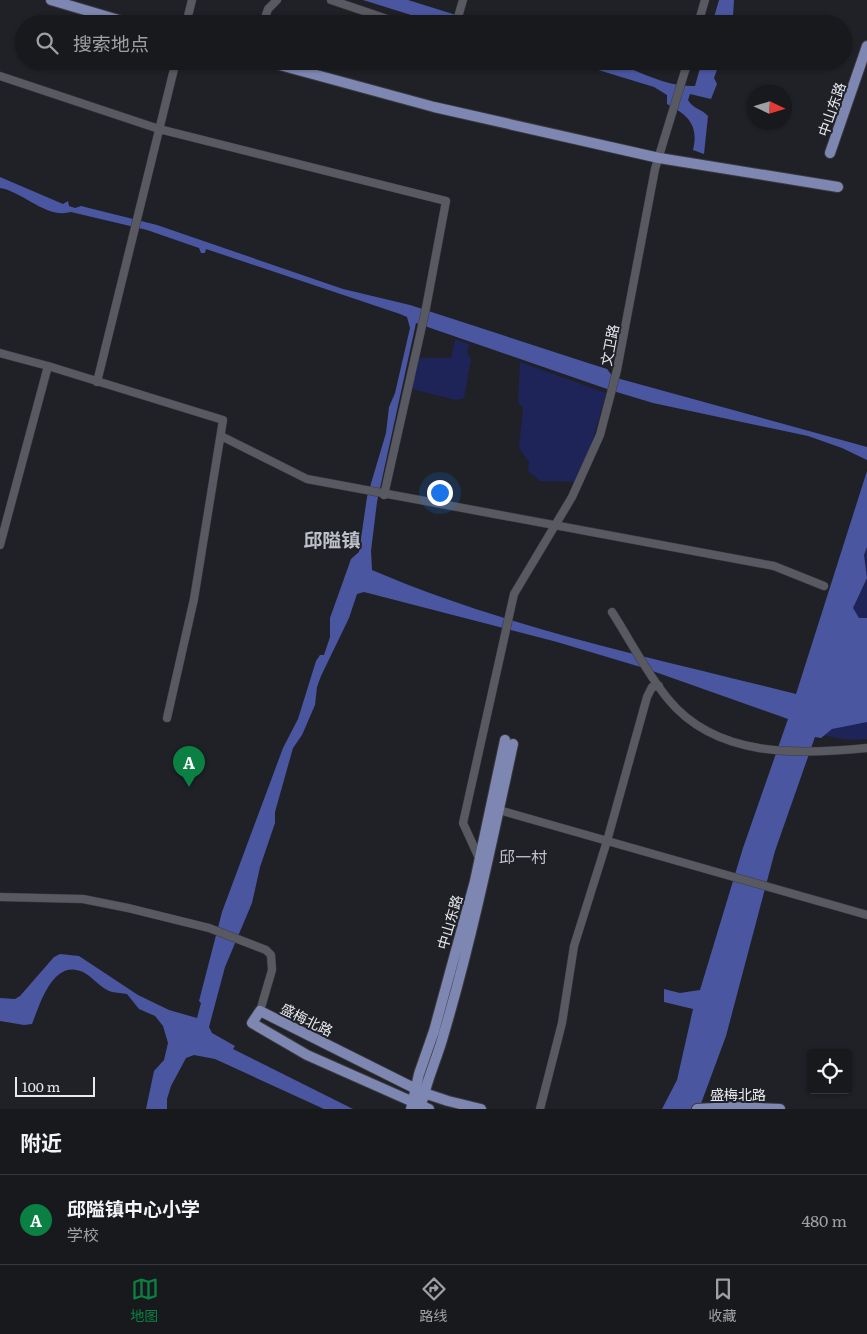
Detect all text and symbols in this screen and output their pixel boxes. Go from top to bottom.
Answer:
search box [15,15,852,70]
icon: search [33,29,61,57]
text: 搜索地点 [73,29,149,57]
street label: 中山东路 [812,79,850,139]
north arrow [747,85,792,130]
street label: 文卫路 [595,322,623,368]
your location [427,480,453,506]
district label: 邱隘镇 [303,525,361,553]
pin: A [173,746,205,787]
district label: 邱一村 [499,844,547,868]
street label: 中山东路 [432,892,466,952]
street label: 盛梅北路 [277,998,337,1040]
map controls [807,1049,852,1094]
button: locate [807,1049,852,1094]
scale bar [15,1074,95,1097]
text: 100 m [22,1076,60,1096]
street label: 盛梅北路 [710,1084,766,1104]
text: 附近 [20,1126,62,1157]
text: 邱隘镇中心小学 [67,1194,200,1222]
text: A [30,1208,42,1232]
text: 480 m [801,1208,847,1232]
text: 学校 [67,1222,99,1246]
tab: 地图 [131,1275,159,1325]
tab: 路线 [420,1275,448,1325]
tab: 收藏 [709,1275,737,1325]

